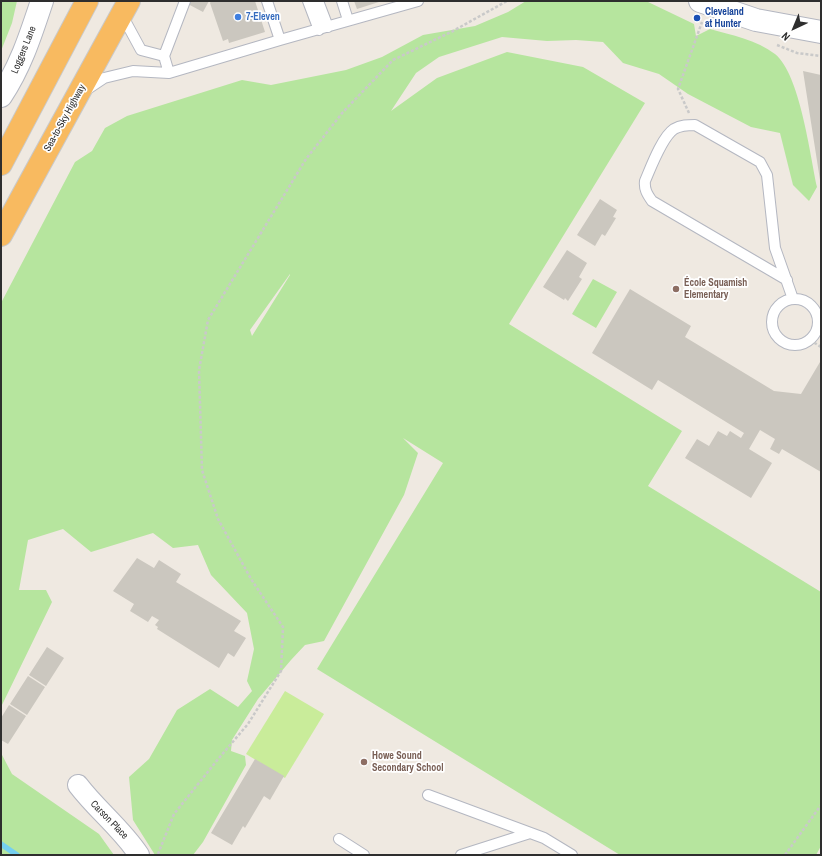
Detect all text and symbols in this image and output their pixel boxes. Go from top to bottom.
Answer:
place label: Cleveland at Hunter [705,6,744,30]
north arrow [774,8,814,48]
place label: 7-Eleven [246,11,280,23]
marker: 7-Eleven [233,12,243,22]
marker: Cleveland at Hunter [692,13,702,23]
street label: Loggers Lane [9,25,39,75]
text: N [778,29,793,44]
street label: Sea-to-Sky Highway [42,82,88,154]
place label: École Squamish Elementary [684,277,747,300]
marker: École Squamish Elementary [671,284,681,294]
place label: Howe Sound Secondary School [372,750,444,774]
marker: Howe Sound Secondary School [359,757,369,767]
street label: Carson Place [88,798,130,842]

